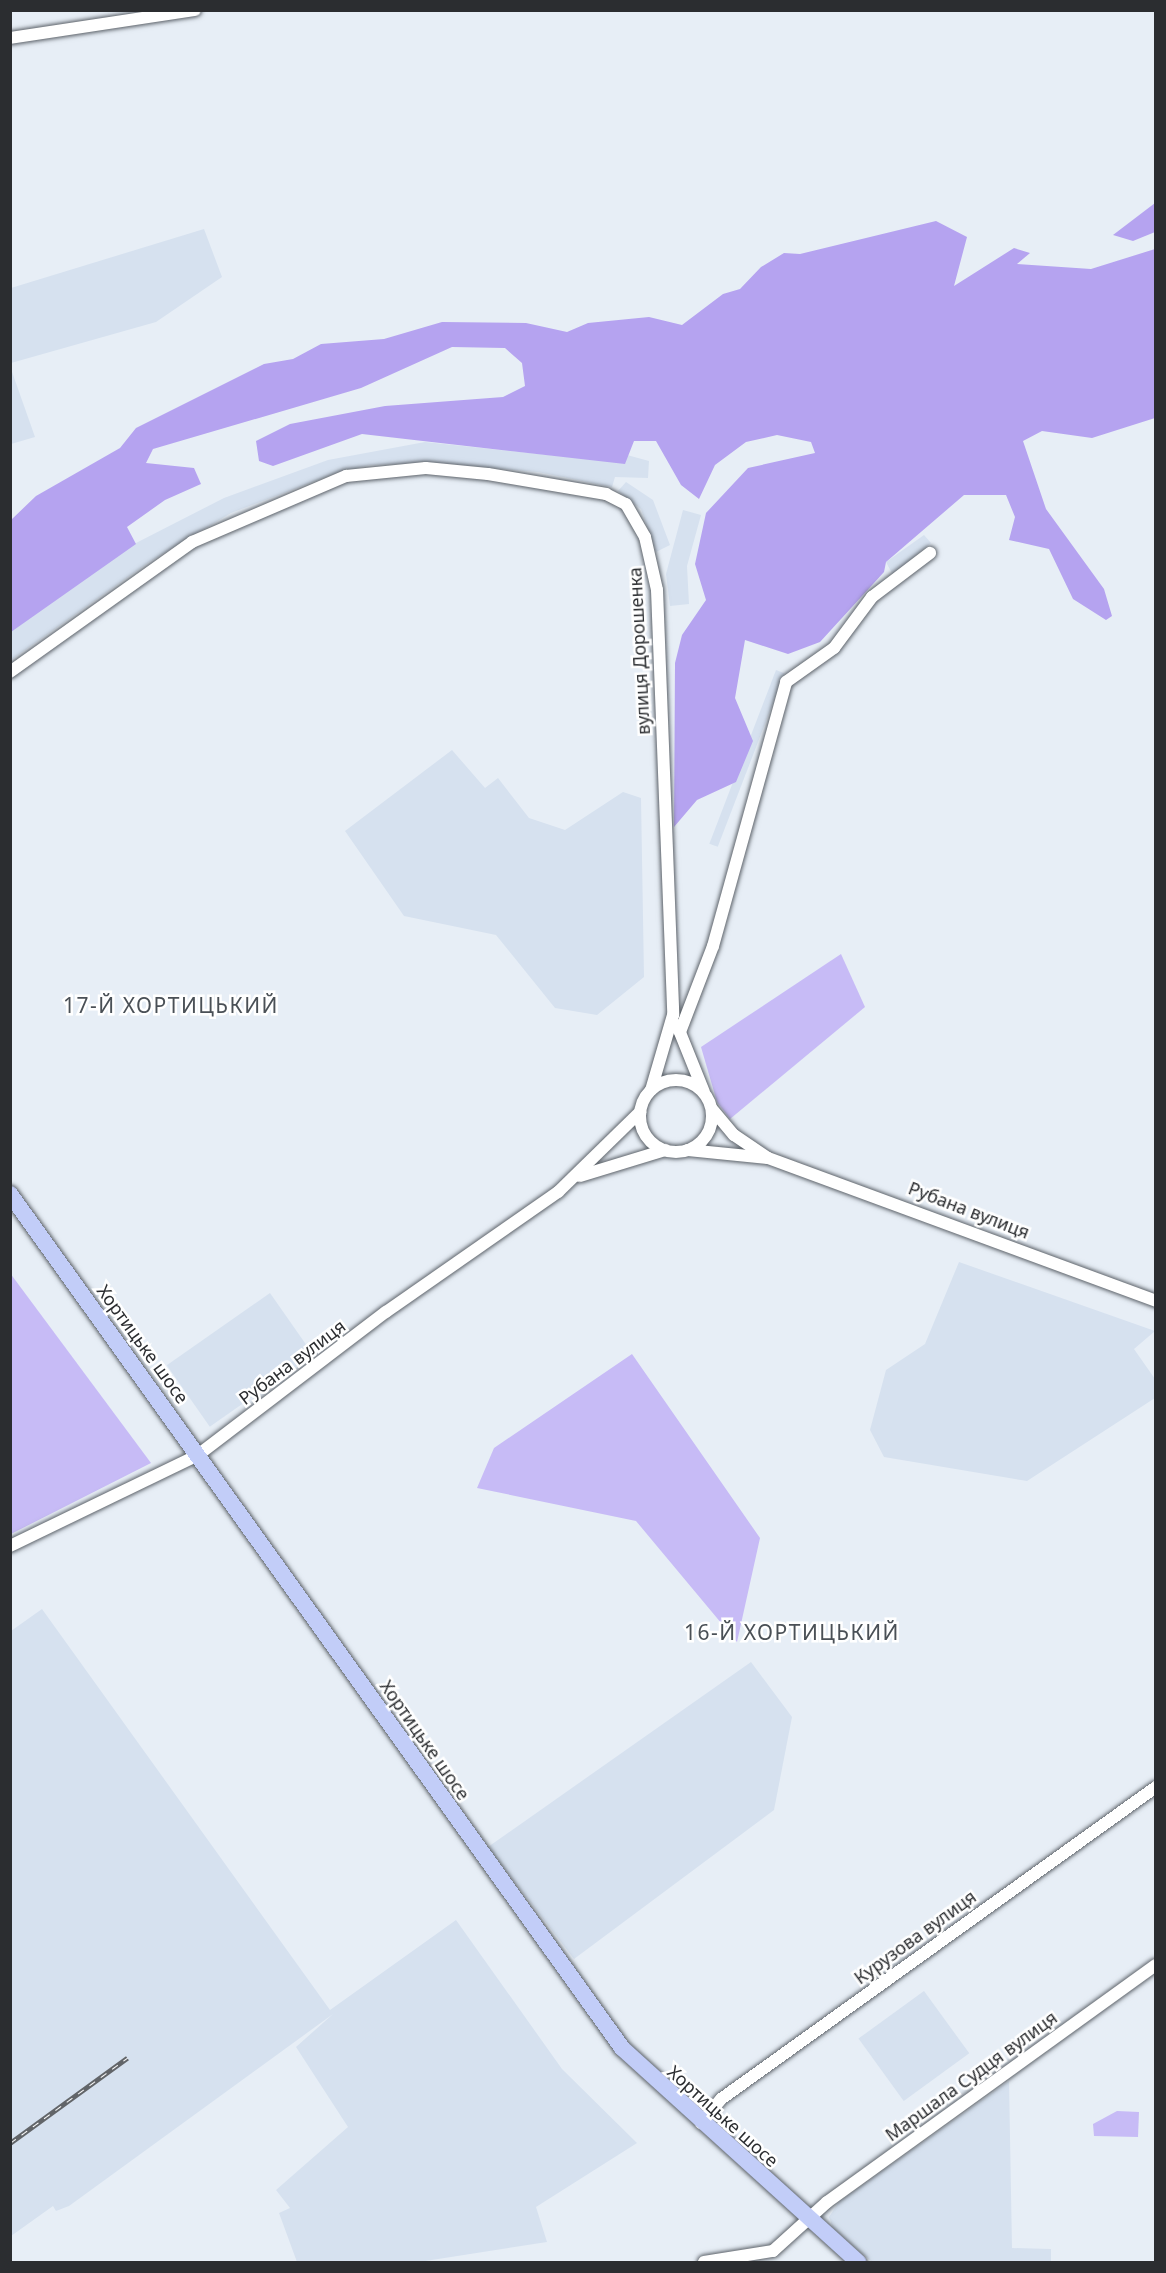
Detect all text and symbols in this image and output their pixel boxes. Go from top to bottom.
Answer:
street label: вулиця Дорошенка [624,567,654,735]
district label: 17-Й ХОРТИЦЬКИЙ [63,992,279,1018]
street label: Рубана вулиця [905,1177,1033,1243]
street label: Хортицьке шосе [93,1281,193,1407]
street label: Рубана вулиця [234,1315,350,1409]
district label: 16-Й ХОРТИЦЬКИЙ [684,1619,900,1645]
street label: Хортицьке шосе [376,1676,474,1804]
street label: Курузова вулиця [850,1886,980,1988]
street label: Маршала Судця вулиця [881,2006,1061,2146]
street label: Хортицьке шосе [663,2061,783,2171]

